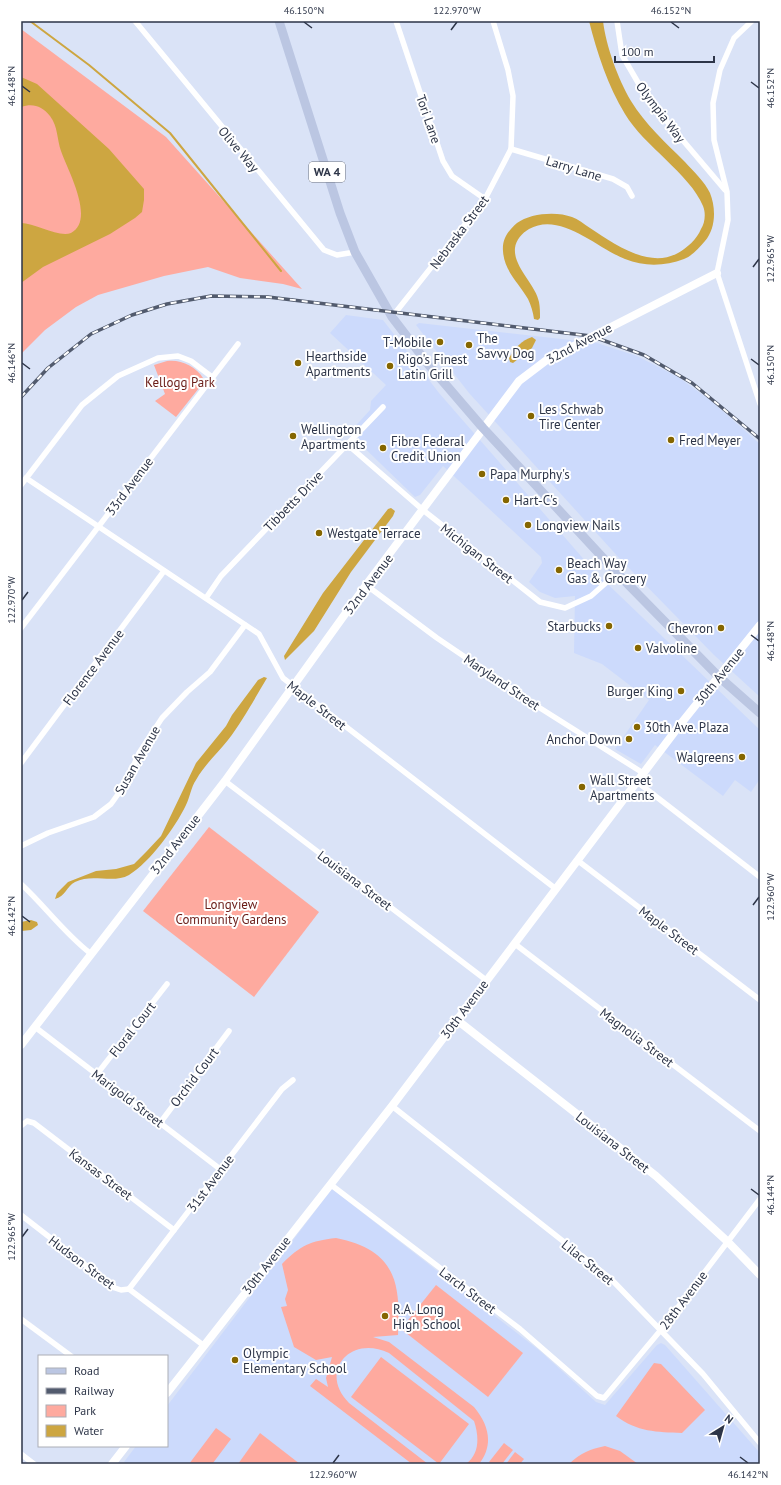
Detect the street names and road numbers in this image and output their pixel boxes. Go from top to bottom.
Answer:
street label: Olympia Way [632,78,689,146]
street label: Tori Lane [412,93,445,146]
street label: Olive Way [214,123,263,176]
street label: Larry Lane [544,152,604,185]
road number: WA 4 [309,162,345,182]
street label: Nebraska Street [426,192,493,273]
street label: 32nd Avenue [543,319,615,368]
street label: 33rd Avenue [102,454,157,519]
street label: Tibbetts Drive [260,467,327,535]
street label: Michigan Street [437,520,517,587]
street label: 32nd Avenue [340,550,397,618]
street label: Florence Avenue [59,626,128,709]
street label: 30th Avenue [691,644,748,709]
street label: Maryland Street [460,651,544,714]
street label: Maple Street [284,677,350,734]
street label: Susan Avenue [111,723,164,798]
street label: 32nd Avenue [147,811,204,878]
street label: Louisiana Street [314,847,396,914]
street label: Maple Street [635,902,703,959]
street label: 30th Avenue [437,976,492,1042]
street label: Floral Court [105,998,160,1060]
street label: Magnolia Street [596,1004,678,1071]
street label: Orchid Court [166,1044,223,1111]
street label: Marigold Street [88,1066,168,1131]
street label: Louisiana Street [572,1108,653,1177]
street label: Kansas Street [66,1145,136,1204]
street label: 31st Avenue [183,1151,238,1215]
street label: Hudson Street [45,1232,119,1293]
street label: 30th Avenue [238,1233,294,1298]
street label: Lilac Street [558,1236,618,1289]
street label: Larch Street [436,1263,500,1318]
street label: 28th Avenue [656,1267,711,1333]

